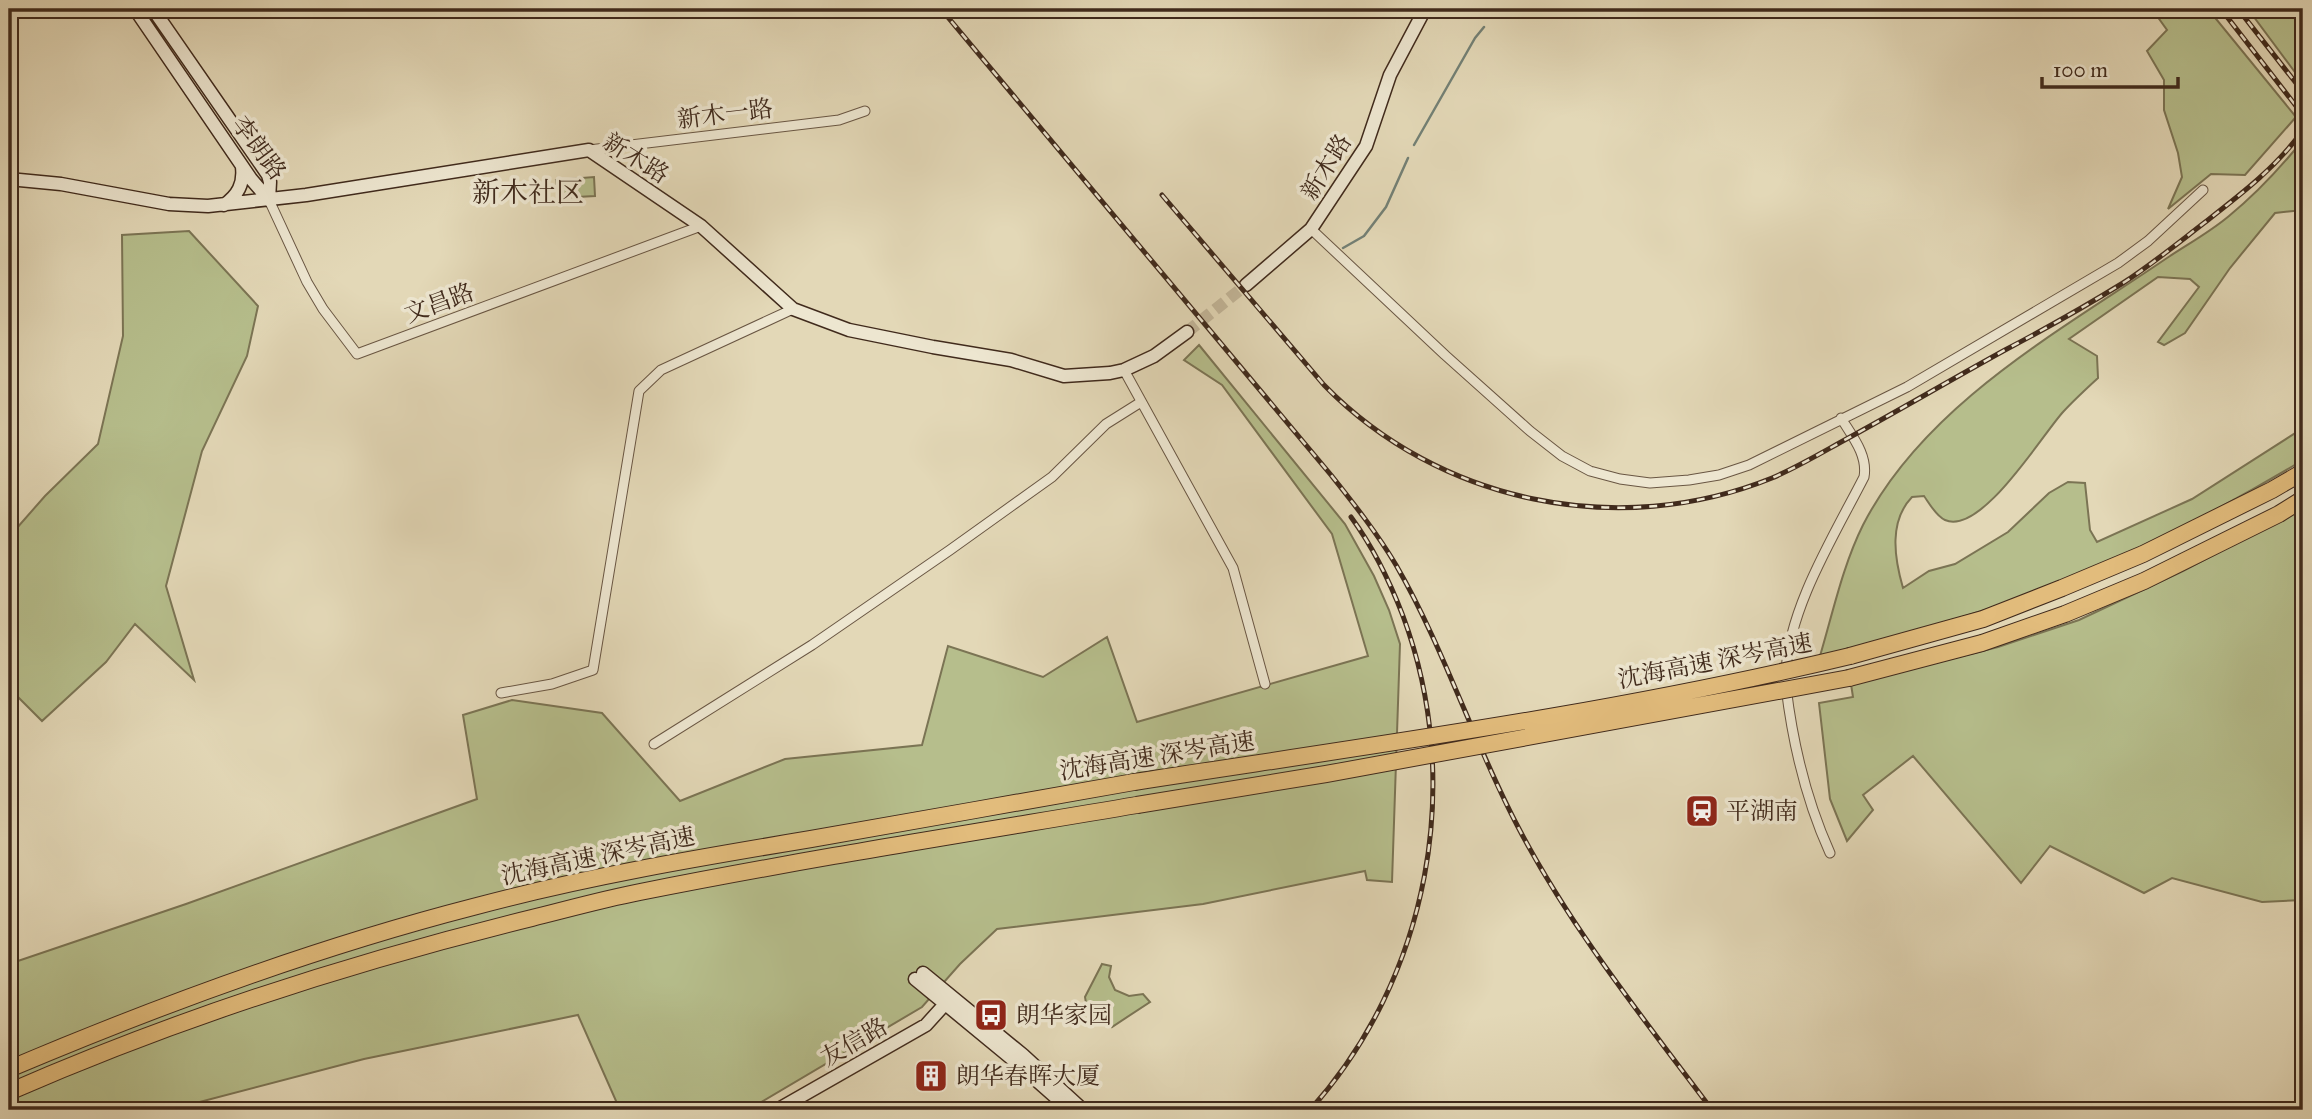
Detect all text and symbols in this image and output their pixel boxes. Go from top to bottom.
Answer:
scale bar [2042,46,2179,90]
text: 100 m [2053,57,2108,83]
street label: 新木一路 [676,93,774,135]
street label: 李朗路 [225,110,293,186]
street label: 新木路 [598,126,674,190]
street label: 新木路 [1294,129,1358,205]
district label: 新木社区 [472,175,584,210]
street label: 文昌路 [400,277,478,329]
street label: 沈海高速 深岑高速 [1615,627,1815,695]
street label: 沈海高速 深岑高速 [1057,726,1257,786]
station icon: 平湖南 [1683,792,1721,830]
place label: 平湖南 [1726,796,1798,826]
street label: 沈海高速 深岑高速 [498,821,698,891]
bus stop icon: 朗华家园 [972,996,1010,1034]
place label: 朗华家园 [1016,1000,1112,1030]
street label: 友信路 [815,1011,893,1073]
building icon: 朗华春晖大厦 [912,1057,950,1095]
place label: 朗华春晖大厦 [956,1061,1100,1091]

